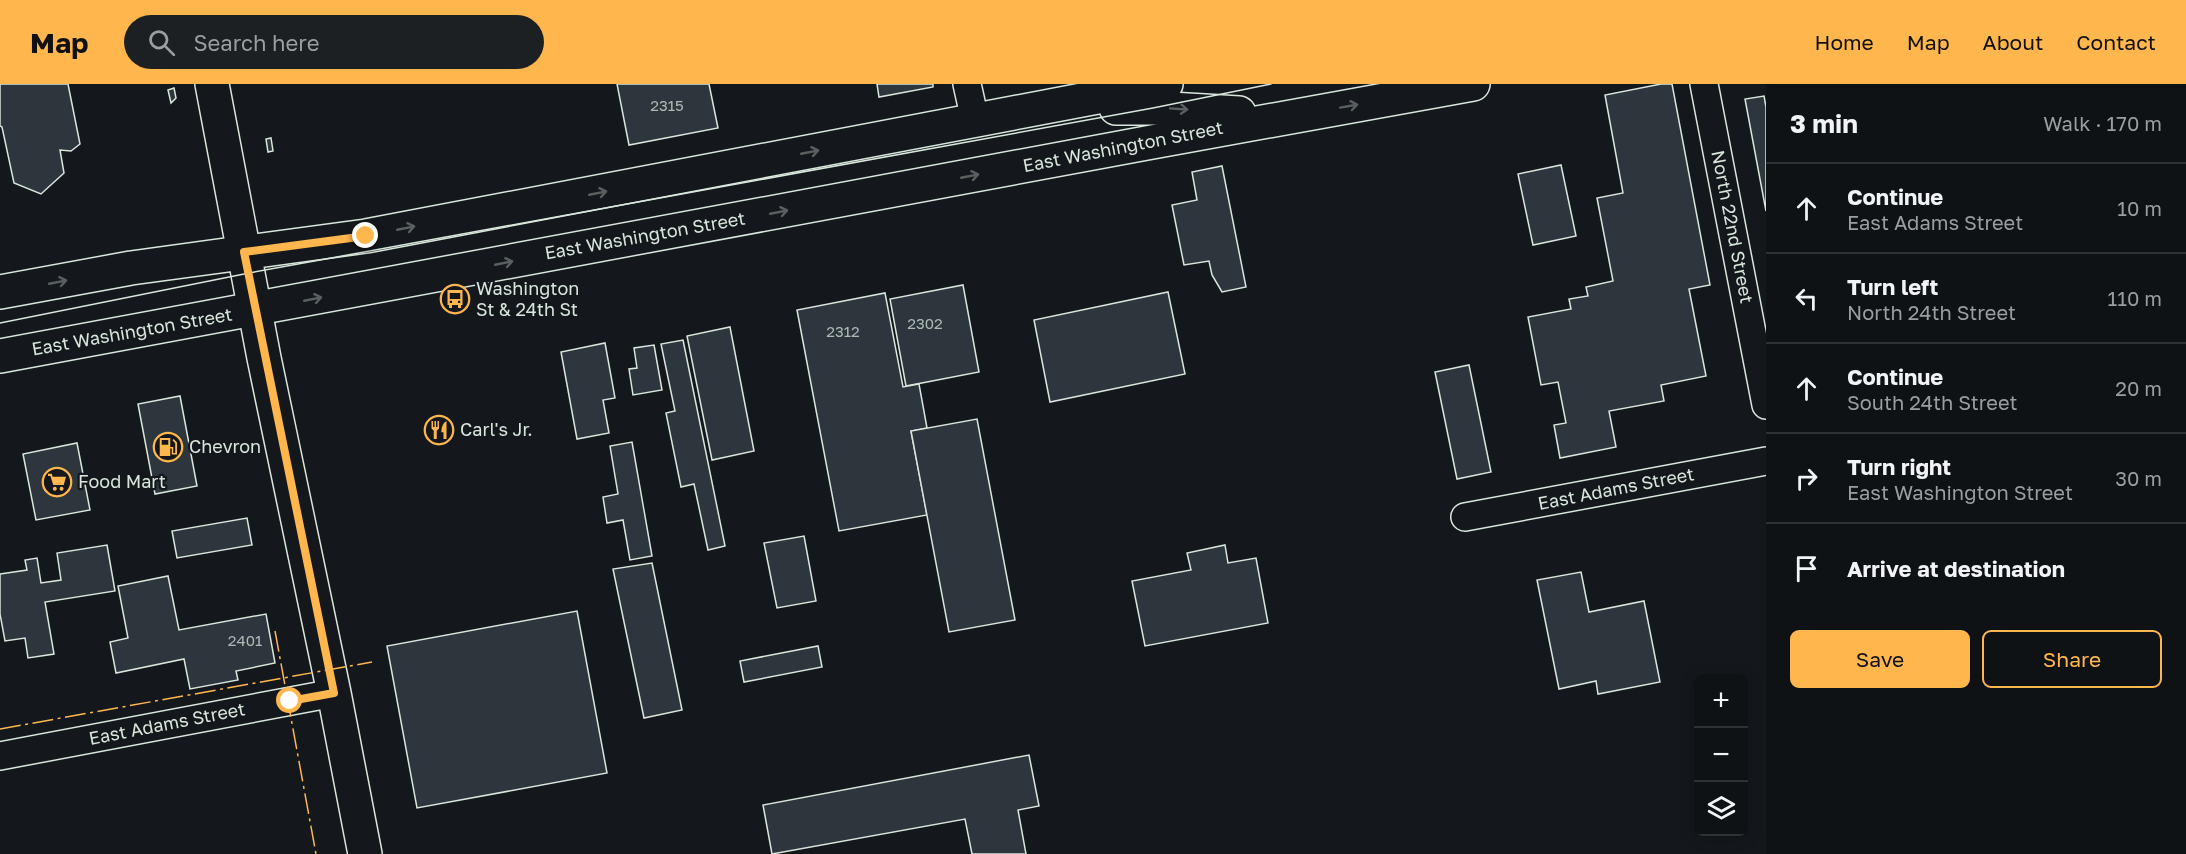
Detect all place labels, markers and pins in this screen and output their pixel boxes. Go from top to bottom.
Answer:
place label: Washington St & 24th St [476,277,579,320]
bus stop icon: Washington St & 24th St [439,283,471,315]
restaurant icon: Carl's Jr. [423,414,455,446]
place label: Carl's Jr. [460,418,533,440]
fuel station icon: Chevron [152,431,184,463]
place label: Chevron [189,435,261,457]
supermarket icon: Food Mart [41,466,73,498]
place label: Food Mart [78,470,166,492]

